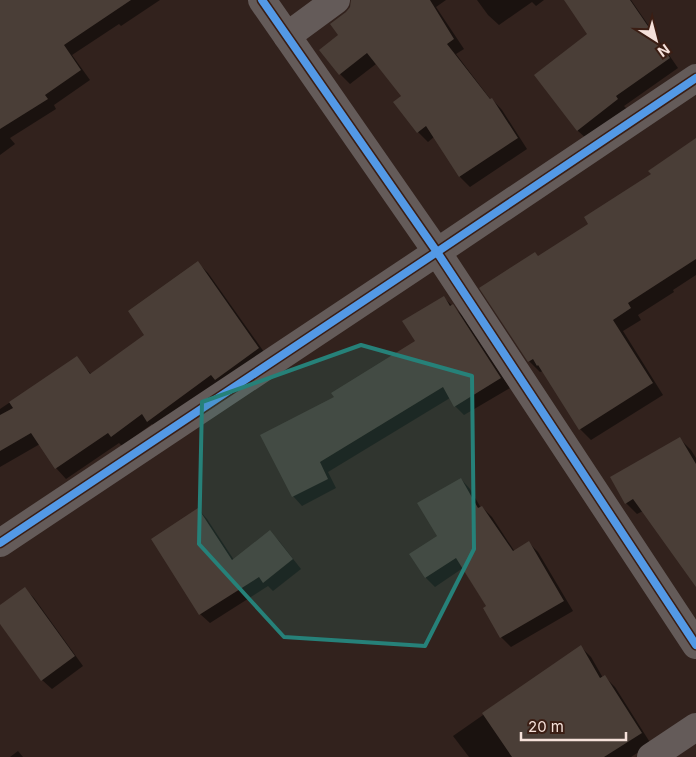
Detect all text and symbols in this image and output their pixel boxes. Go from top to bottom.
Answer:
north arrow [631,15,681,65]
text: N [655,41,673,61]
scale bar [521,710,626,742]
text: 20 m [528,717,564,736]

